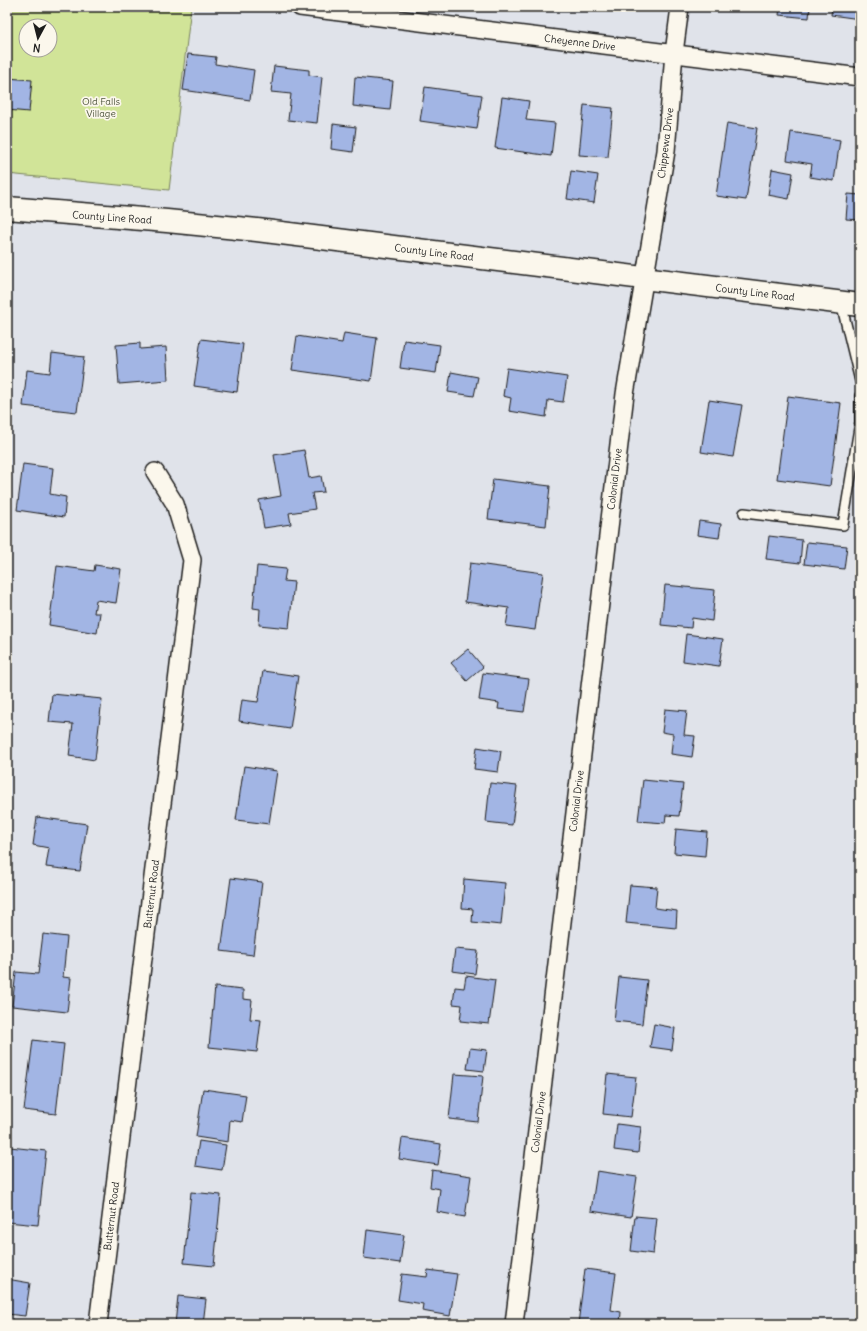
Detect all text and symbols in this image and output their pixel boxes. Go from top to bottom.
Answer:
north arrow [18,18,58,58]
street label: Cheyenne Drive [544,32,616,53]
text: N [32,41,41,55]
park label: Old Falls Village [82,95,121,120]
street label: Chippewa Drive [655,107,676,179]
street label: County Line Road [72,208,152,227]
street label: County Line Road [394,241,474,264]
street label: County Line Road [715,281,795,304]
street label: Colonial Drive [604,448,625,511]
street label: Colonial Drive [566,770,587,833]
street label: Butternut Road [141,859,162,929]
street label: Colonial Drive [528,1091,549,1154]
street label: Butternut Road [101,1181,122,1251]

